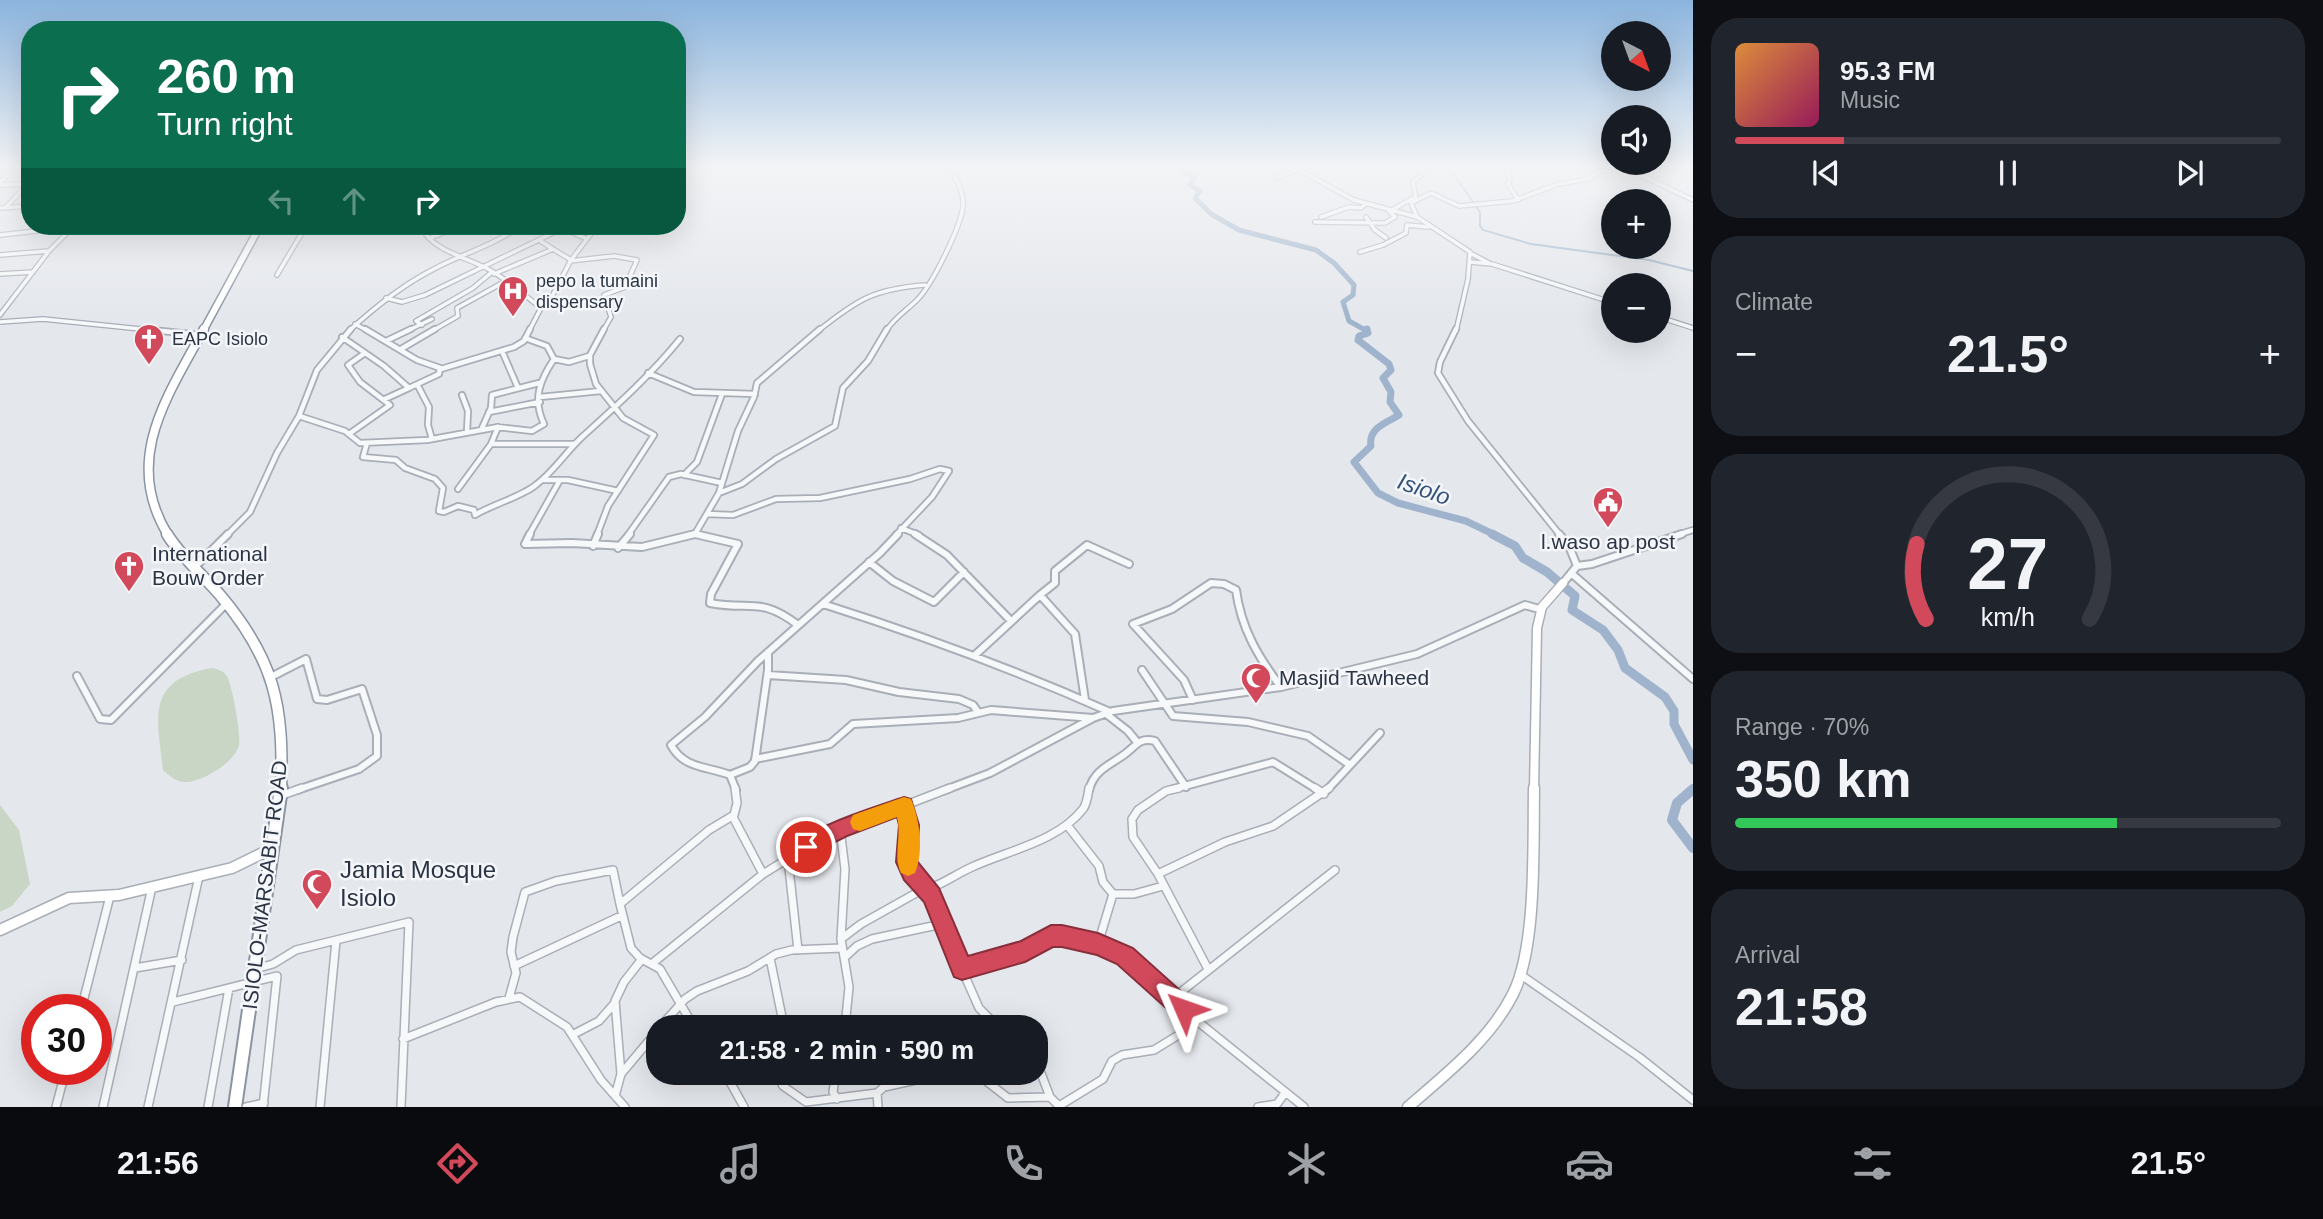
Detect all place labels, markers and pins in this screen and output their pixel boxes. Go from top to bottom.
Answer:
place label: pepo la tumaini dispensary [536,271,658,312]
hospital icon: pepo la tumaini dispensary [496,274,530,318]
church icon: EAPC Isiolo [132,322,166,366]
place label: EAPC Isiolo [172,329,268,349]
public building icon: l.waso ap post [1591,485,1625,529]
place label: l.waso ap post [1541,530,1675,553]
place label: International Bouw Order [152,542,268,589]
church icon: International Bouw Order [112,549,146,593]
mosque icon: Masjid Tawheed [1239,661,1273,705]
place label: Masjid Tawheed [1279,666,1429,689]
pin [776,817,836,877]
place label: Jamia Mosque Isiolo [340,856,496,911]
mosque icon: Jamia Mosque Isiolo [300,867,334,911]

